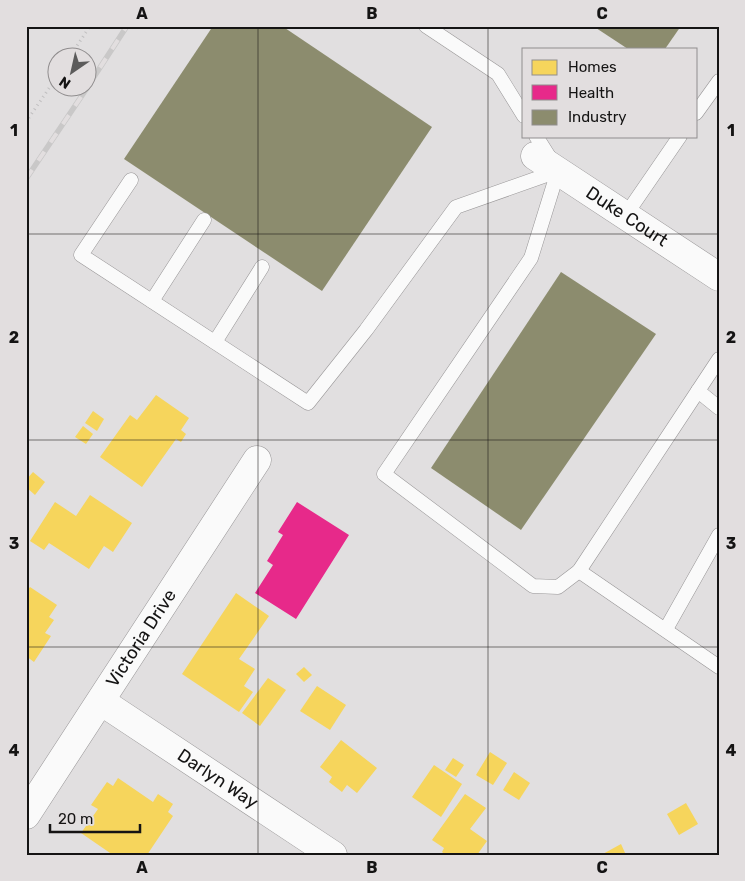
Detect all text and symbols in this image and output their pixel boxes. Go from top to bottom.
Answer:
text: A [136,4,148,23]
text: B [366,4,378,23]
text: C [596,4,608,23]
north arrow [48,48,98,98]
legend [522,48,698,138]
text: Homes [568,58,617,76]
text: N [56,72,74,92]
text: Health [568,84,614,102]
text: Industry [568,108,627,126]
text: 1 [10,121,18,140]
text: 1 [727,121,735,140]
street label: Duke Court [582,182,672,251]
text: 2 [9,328,19,347]
text: 2 [726,328,736,347]
text: 3 [9,534,19,553]
text: 3 [726,534,736,553]
street label: Victoria Drive [101,585,181,691]
text: 4 [9,741,20,760]
text: 4 [726,741,737,760]
street label: Darlyn Way [173,744,262,813]
scale bar [50,801,140,833]
text: 20 m [58,810,93,828]
text: A [136,858,148,877]
text: B [366,858,378,877]
text: C [596,858,608,877]

